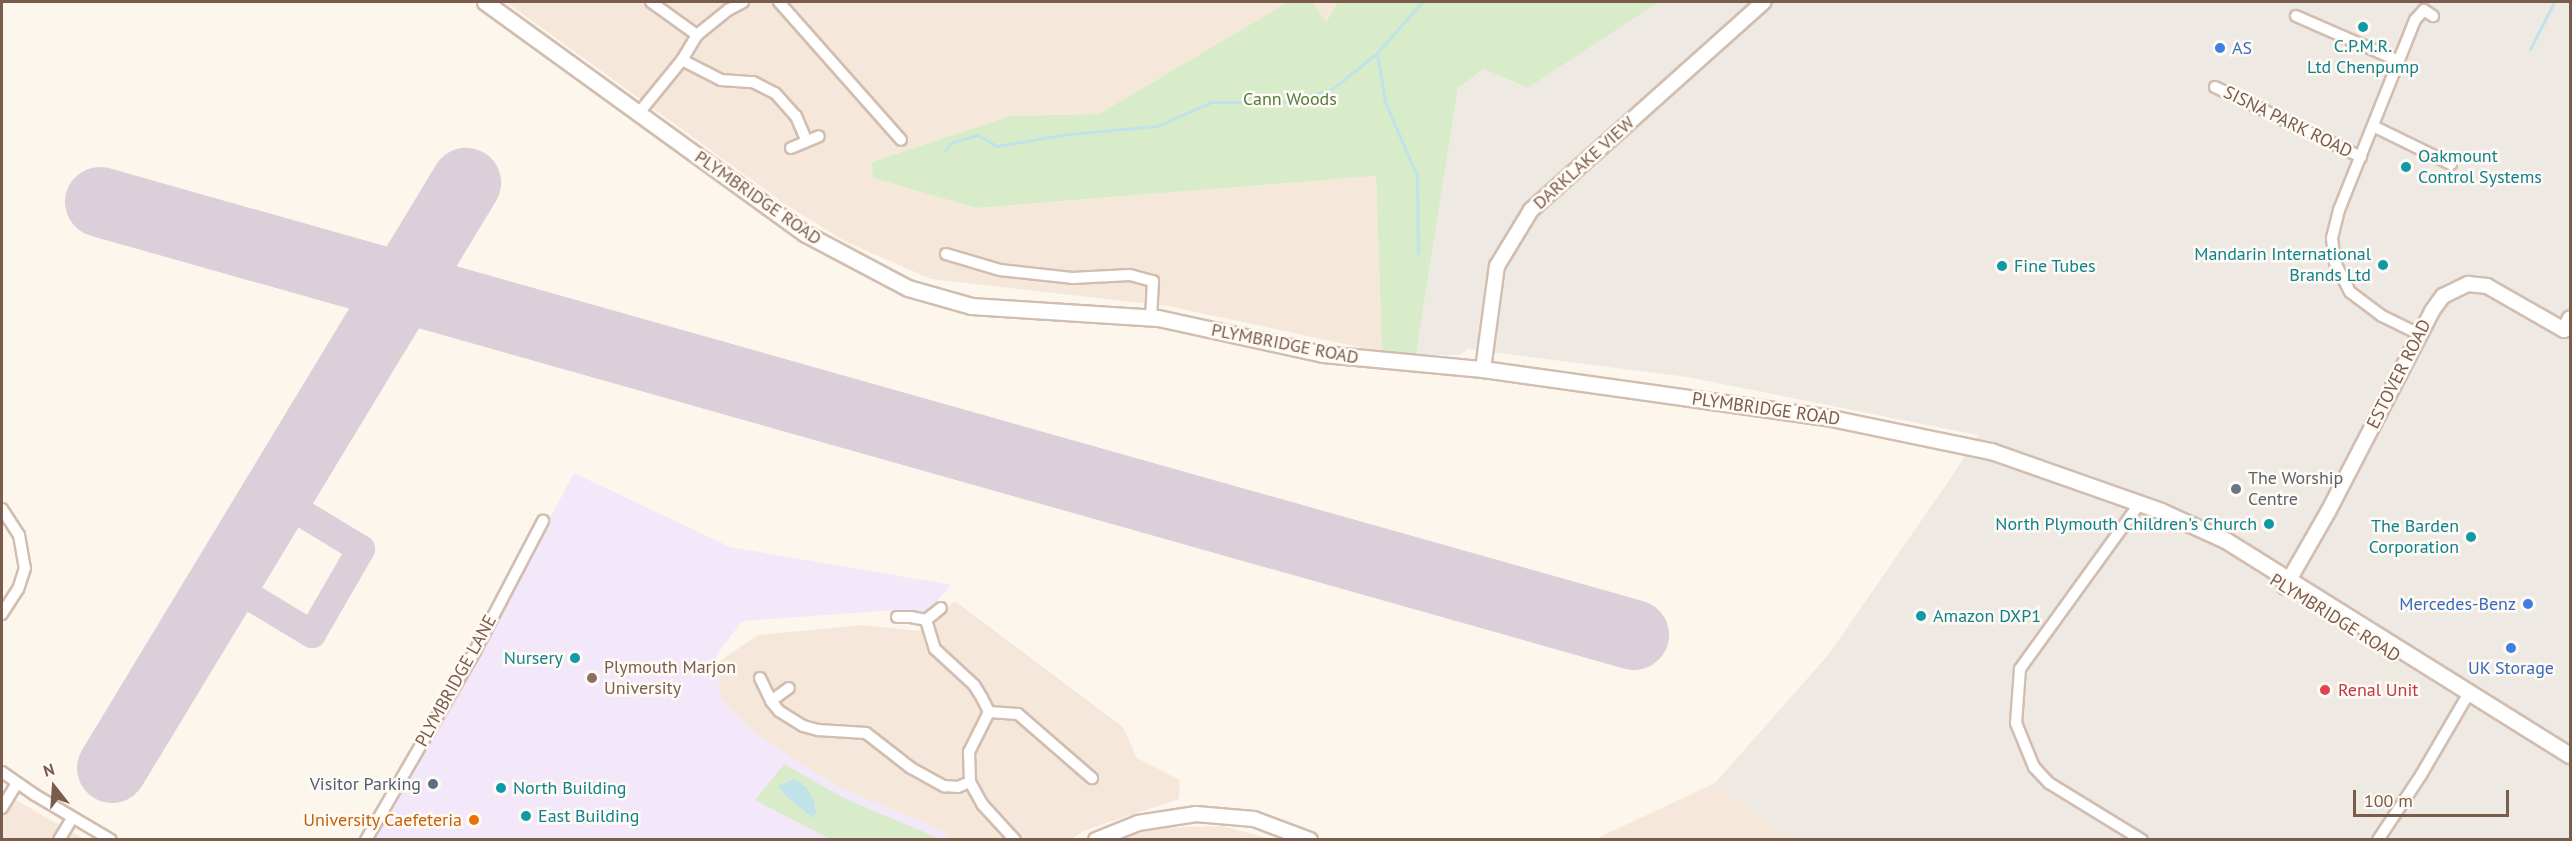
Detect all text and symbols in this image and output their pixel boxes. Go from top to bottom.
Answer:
marker: C.P.M.R. Ltd Chenpump [2356,20,2370,34]
place label: C.P.M.R. Ltd Chenpump [2307,36,2419,78]
place label: AS [2232,37,2252,59]
marker: AS [2213,41,2227,55]
street label: SISNA PARK ROAD [2220,81,2356,163]
park label: Cann Woods [1243,88,1337,110]
street label: DARKLAKE VIEW [1529,112,1639,214]
street label: PLYMBRIDGE ROAD [691,146,825,250]
place label: Oakmount Control Systems [2418,146,2542,188]
marker: Oakmount Control Systems [2399,160,2413,174]
place label: Mandarin International Brands Ltd [2194,244,2371,286]
place label: Fine Tubes [2014,255,2096,277]
marker: Mandarin International Brands Ltd [2376,258,2390,272]
marker: Fine Tubes [1995,259,2009,273]
street label: ESTOVER ROAD [2362,316,2436,432]
street label: PLYMBRIDGE ROAD [1210,319,1360,369]
street label: PLYMBRIDGE ROAD [1690,388,1842,430]
place label: The Worship Centre [2248,468,2344,510]
marker: The Worship Centre [2229,482,2243,496]
place label: North Plymouth Children's Church [1995,513,2257,535]
place label: The Barden Corporation [2369,516,2459,558]
marker: North Plymouth Children's Church [2262,517,2276,531]
marker: The Barden Corporation [2464,530,2478,544]
street label: PLYMBRIDGE ROAD [2266,569,2404,667]
place label: Mercedes-Benz [2399,593,2516,615]
marker: Mercedes-Benz [2521,597,2535,611]
place label: Amazon DXP1 [1933,605,2041,627]
marker: Amazon DXP1 [1914,609,1928,623]
street label: PLYMBRIDGE LANE [411,611,501,751]
marker: UK Storage [2504,641,2518,655]
place label: Nursery [504,647,563,669]
marker: Nursery [568,651,582,665]
place label: Plymouth Marjon University [604,657,736,700]
place label: UK Storage [2468,657,2554,679]
marker: Plymouth Marjon University [585,671,599,685]
place label: Renal Unit [2338,679,2418,701]
marker: Renal Unit [2316,681,2334,699]
north arrow [24,757,84,817]
text: N [41,759,57,781]
place label: Visitor Parking [310,773,421,795]
marker: Visitor Parking [426,777,440,791]
place label: North Building [513,777,626,799]
scale bar [2356,778,2512,816]
marker: North Building [494,781,508,795]
text: 100 m [2364,789,2413,812]
place label: East Building [538,805,639,827]
place label: University Caefeteria [303,809,462,831]
marker: East Building [519,809,533,823]
marker: University Caefeteria [467,813,481,827]

